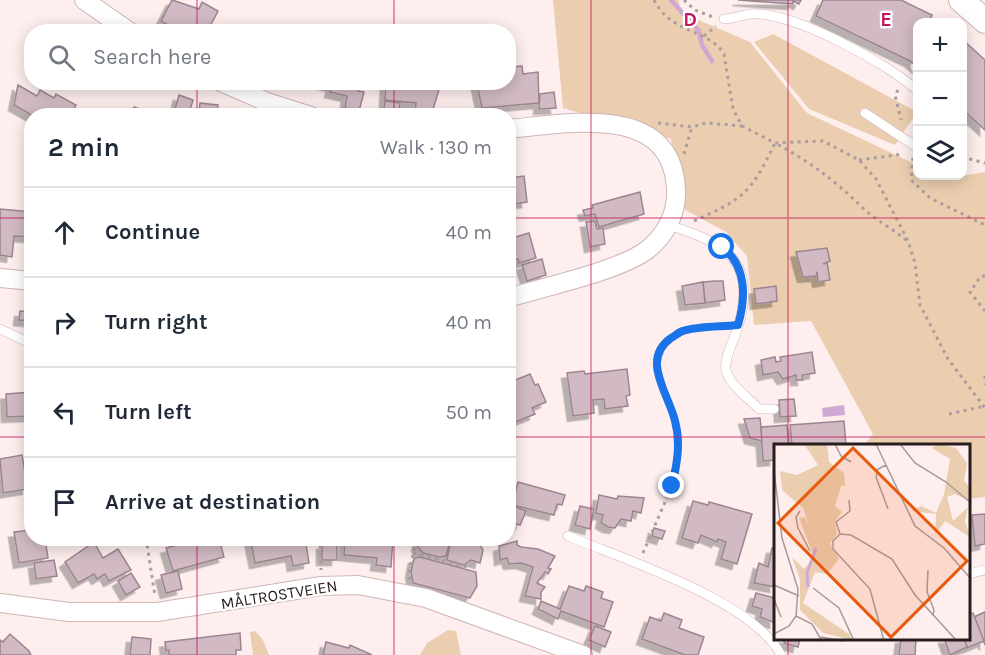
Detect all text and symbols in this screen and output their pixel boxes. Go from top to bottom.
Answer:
text: D [683,8,697,31]
text: E [880,8,892,31]
map controls [913,18,967,180]
button: + [913,18,967,72]
search box [24,24,516,90]
icon: search [45,41,78,74]
text: Search here [93,44,211,70]
button: − [913,72,967,126]
button: layers [913,126,967,180]
text: 2 min [48,132,120,163]
text: Walk · 130 m [380,136,492,159]
icon: ahead [48,216,81,249]
text: Continue [105,219,200,245]
text: 40 m [446,221,492,244]
route start [708,233,734,259]
icon: right [48,306,81,339]
text: Turn right [105,309,208,335]
text: 40 m [446,311,492,334]
icon: left [48,396,81,429]
text: Turn left [105,399,192,425]
text: 50 m [445,401,492,424]
inset map [774,444,970,640]
route end [658,472,684,498]
icon: arrive [48,486,81,519]
text: Arrive at destination [105,489,320,515]
street label: MÅLTROSTVEIEN [219,576,339,613]

